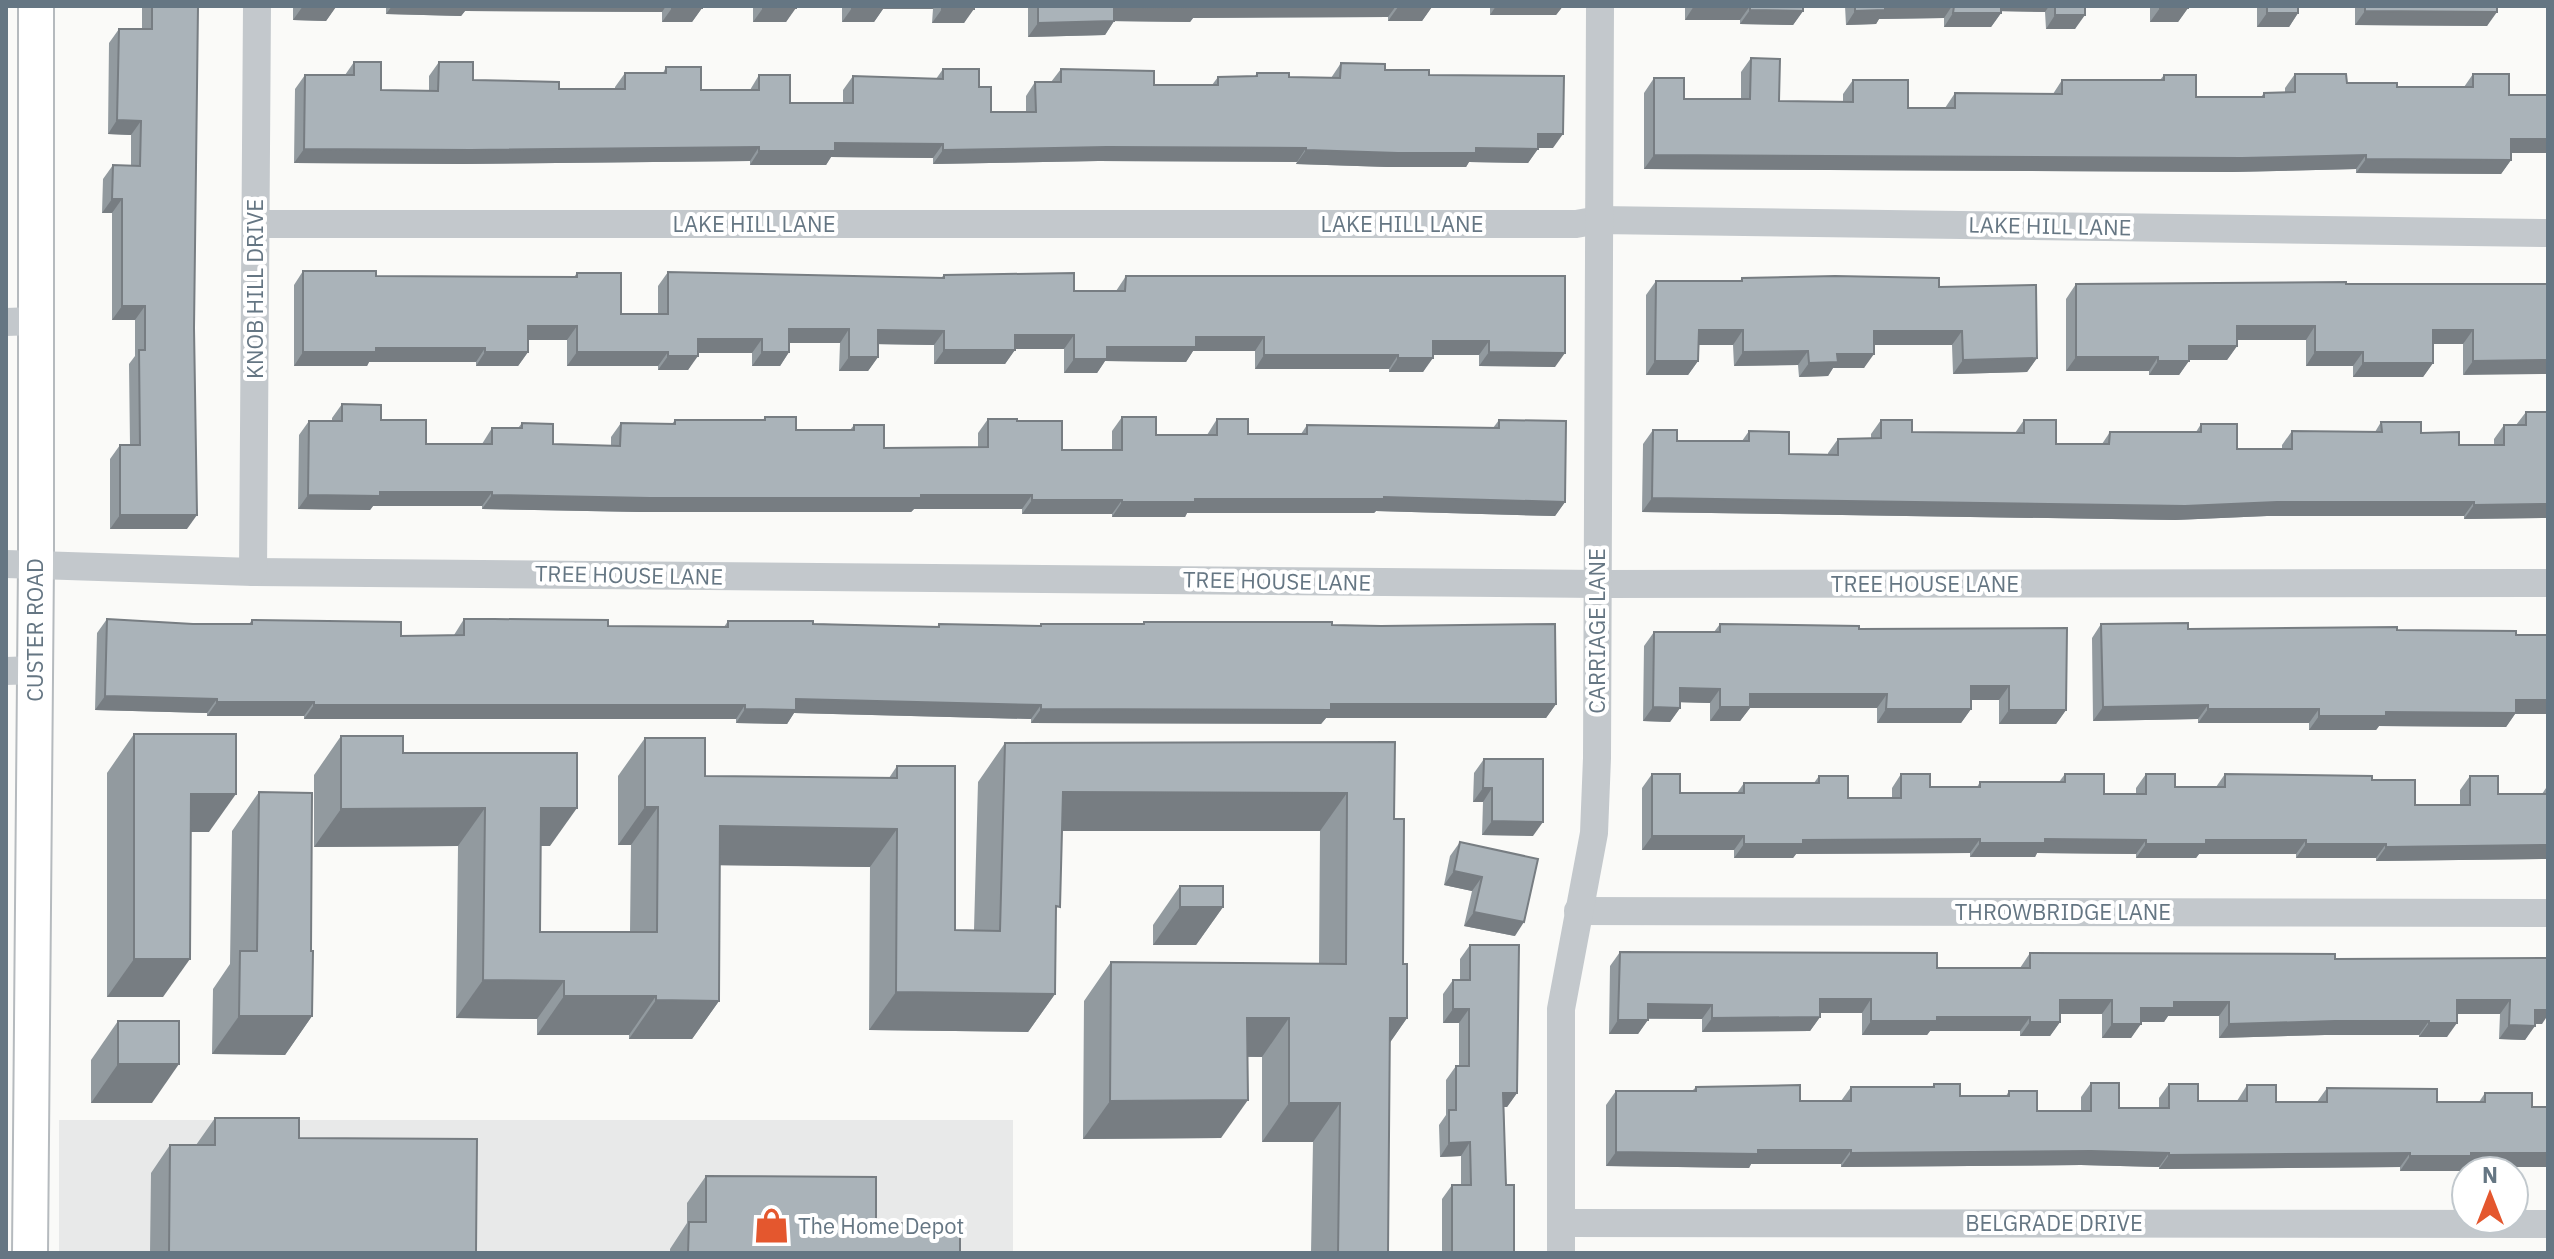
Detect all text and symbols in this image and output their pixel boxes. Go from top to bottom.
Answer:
street label: KNOB HILL DRIVE [240,199,269,379]
street label: LAKE HILL LANE [672,209,836,238]
street label: LAKE HILL LANE [1320,209,1484,238]
street label: LAKE HILL LANE [1968,210,2132,241]
street label: CARRIAGE LANE [1582,548,1611,714]
street label: CUSTER ROAD [20,558,49,702]
street label: TREE HOUSE LANE [535,558,723,591]
street label: TREE HOUSE LANE [1183,564,1371,597]
street label: TREE HOUSE LANE [1831,569,2019,598]
street label: THROWBRIDGE LANE [1955,897,2171,926]
north arrow [2450,1155,2530,1235]
text: N [2482,1160,2498,1189]
shop icon: The Home Depot [753,1207,791,1245]
street label: BELGRADE DRIVE [1965,1208,2143,1237]
place label: The Home Depot [798,1211,964,1240]

